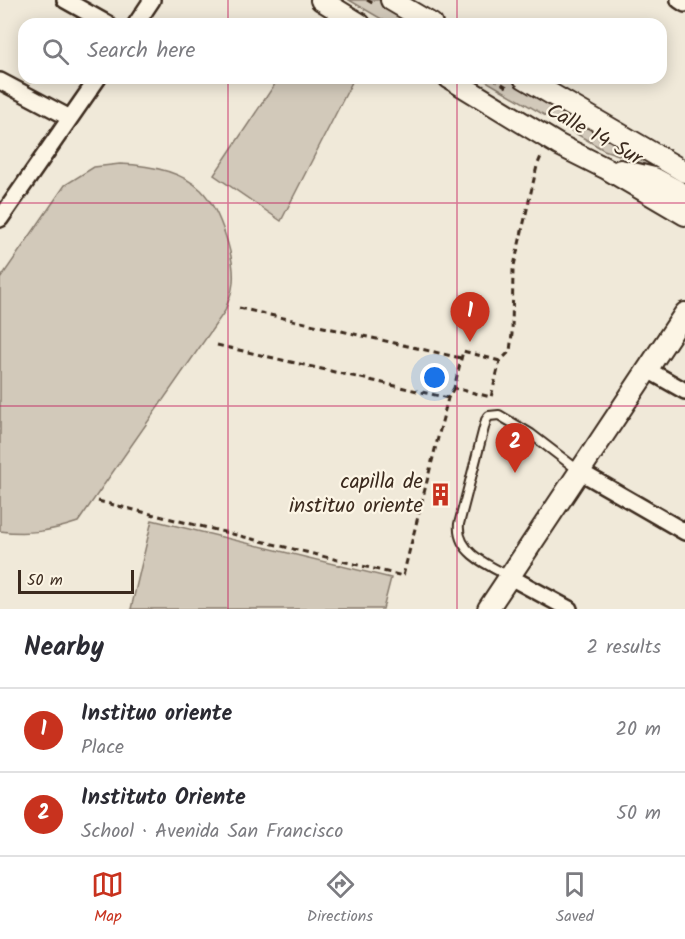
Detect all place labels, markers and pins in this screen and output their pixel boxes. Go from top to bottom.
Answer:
pin: 1 [450,292,490,342]
pin: 2 [496,424,534,473]
place label: capilla de instituo oriente [289,466,424,523]
building icon: capilla de instituo oriente [428,481,454,507]

